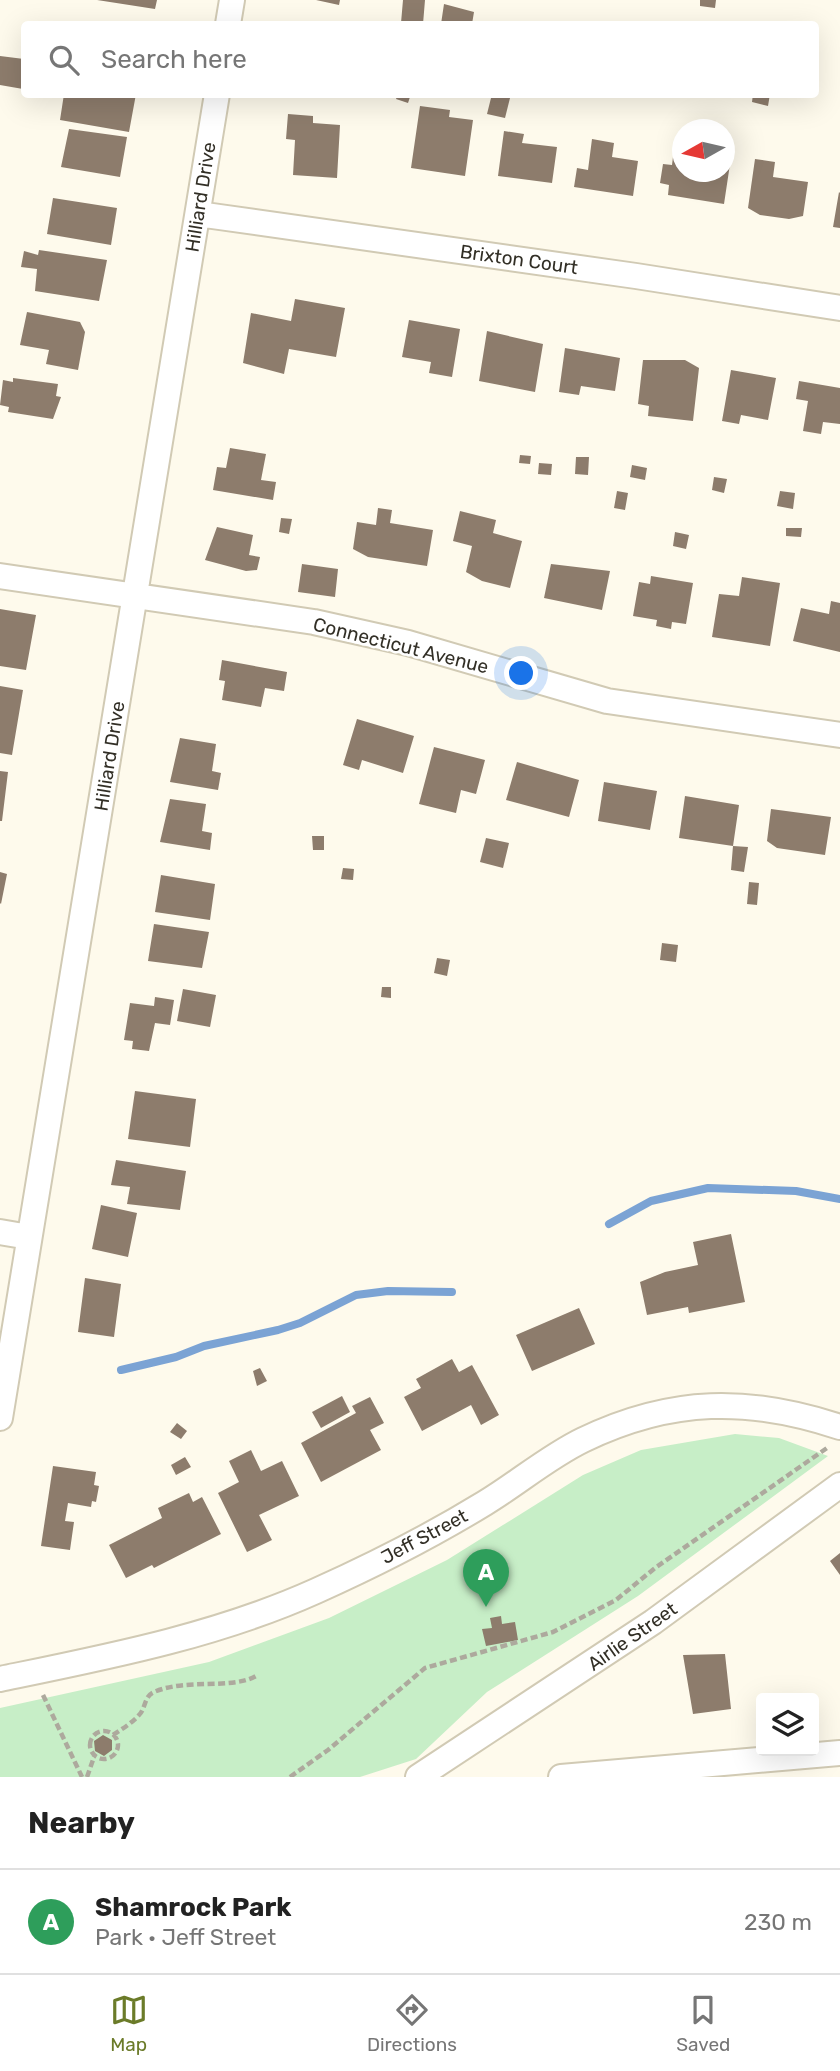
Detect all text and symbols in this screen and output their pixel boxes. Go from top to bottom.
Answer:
search box [21,21,819,98]
icon: search [45,41,83,79]
text: Search here [101,44,247,75]
north arrow [672,119,735,182]
street label: Hilliard Drive [180,140,221,254]
street label: Brixton Court [458,240,580,279]
street label: Connecticut Avenue [311,613,491,678]
your location [504,656,538,690]
street label: Hilliard Drive [89,699,130,813]
street label: Jeff Street [377,1504,472,1569]
pin: A [463,1549,509,1607]
street label: Airlie Street [583,1597,682,1676]
map controls [756,1693,819,1756]
button: layers [756,1693,819,1756]
text: Nearby [28,1805,135,1841]
text: Shamrock Park [95,1892,291,1923]
text: A [43,1908,59,1936]
text: 230 m [744,1908,812,1936]
text: Park · Jeff Street [95,1923,276,1951]
tab: Map [110,1991,148,2056]
tab: Directions [367,1991,457,2056]
tab: Saved [676,1991,730,2056]

